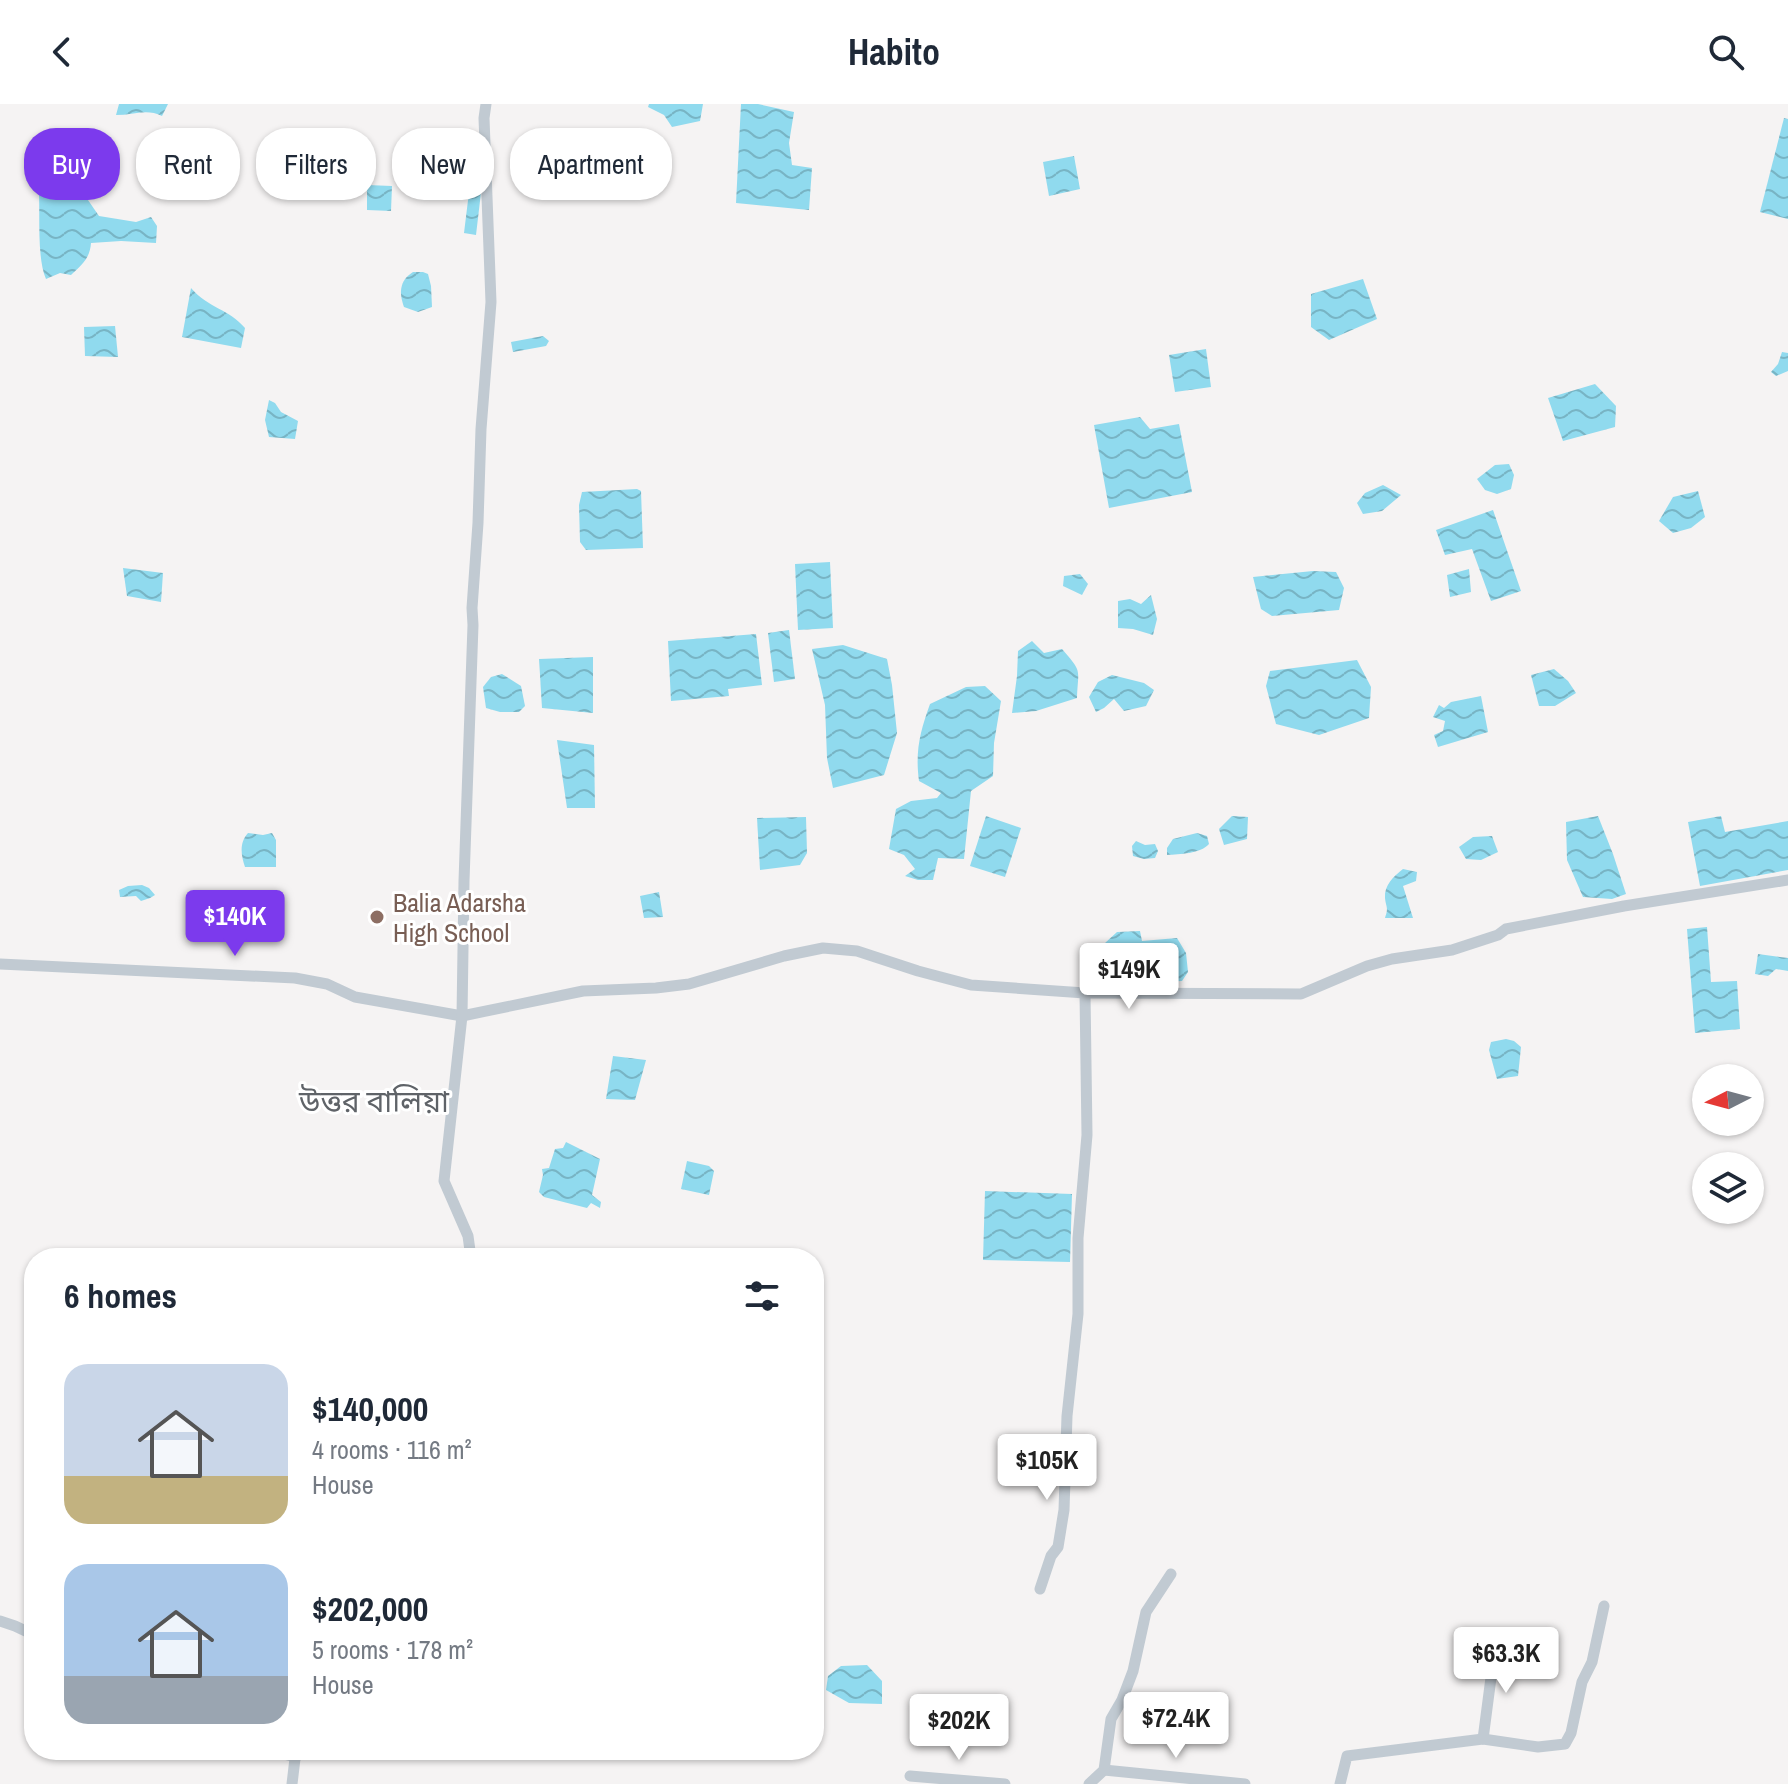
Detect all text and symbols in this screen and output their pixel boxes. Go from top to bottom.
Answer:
text: Habito [848,28,940,76]
icon: back [40,30,84,74]
icon: search [1704,30,1748,74]
chip: Buy [24,128,120,200]
chip: Rent [136,128,240,200]
chip: Filters [256,128,376,200]
chip: New [392,128,494,200]
chip: Apartment [510,128,672,200]
place label: Balia Adarsha High School [393,885,526,950]
pin: $140K [179,890,291,958]
text: $140K [204,898,266,933]
marker: Balia Adarsha High School [368,908,386,926]
pin: $149K [1073,943,1185,1011]
text: $149K [1098,951,1160,986]
north arrow [1692,1064,1764,1136]
map controls [1692,1064,1764,1224]
district label: উত্তর বালিয়া [298,1081,450,1121]
button: layers [1692,1152,1764,1224]
text: 6 homes [64,1273,177,1319]
icon: filters [740,1274,784,1318]
text: $140,000 [312,1386,428,1432]
icon: home [128,1396,224,1492]
text: 4 rooms · 116 m² [312,1432,472,1467]
pin: $105K [991,1434,1103,1502]
text: $105K [1016,1442,1078,1477]
text: House [312,1467,374,1502]
text: $202,000 [312,1586,428,1632]
icon: home [128,1596,224,1692]
pin: $63.3K [1441,1627,1571,1695]
text: 5 rooms · 178 m² [312,1632,473,1667]
text: $63.3K [1472,1635,1540,1670]
text: House [312,1667,374,1702]
pin: $72.4K [1111,1692,1241,1760]
pin: $202K [903,1694,1015,1762]
text: $72.4K [1142,1700,1210,1735]
text: $202K [928,1702,990,1737]

